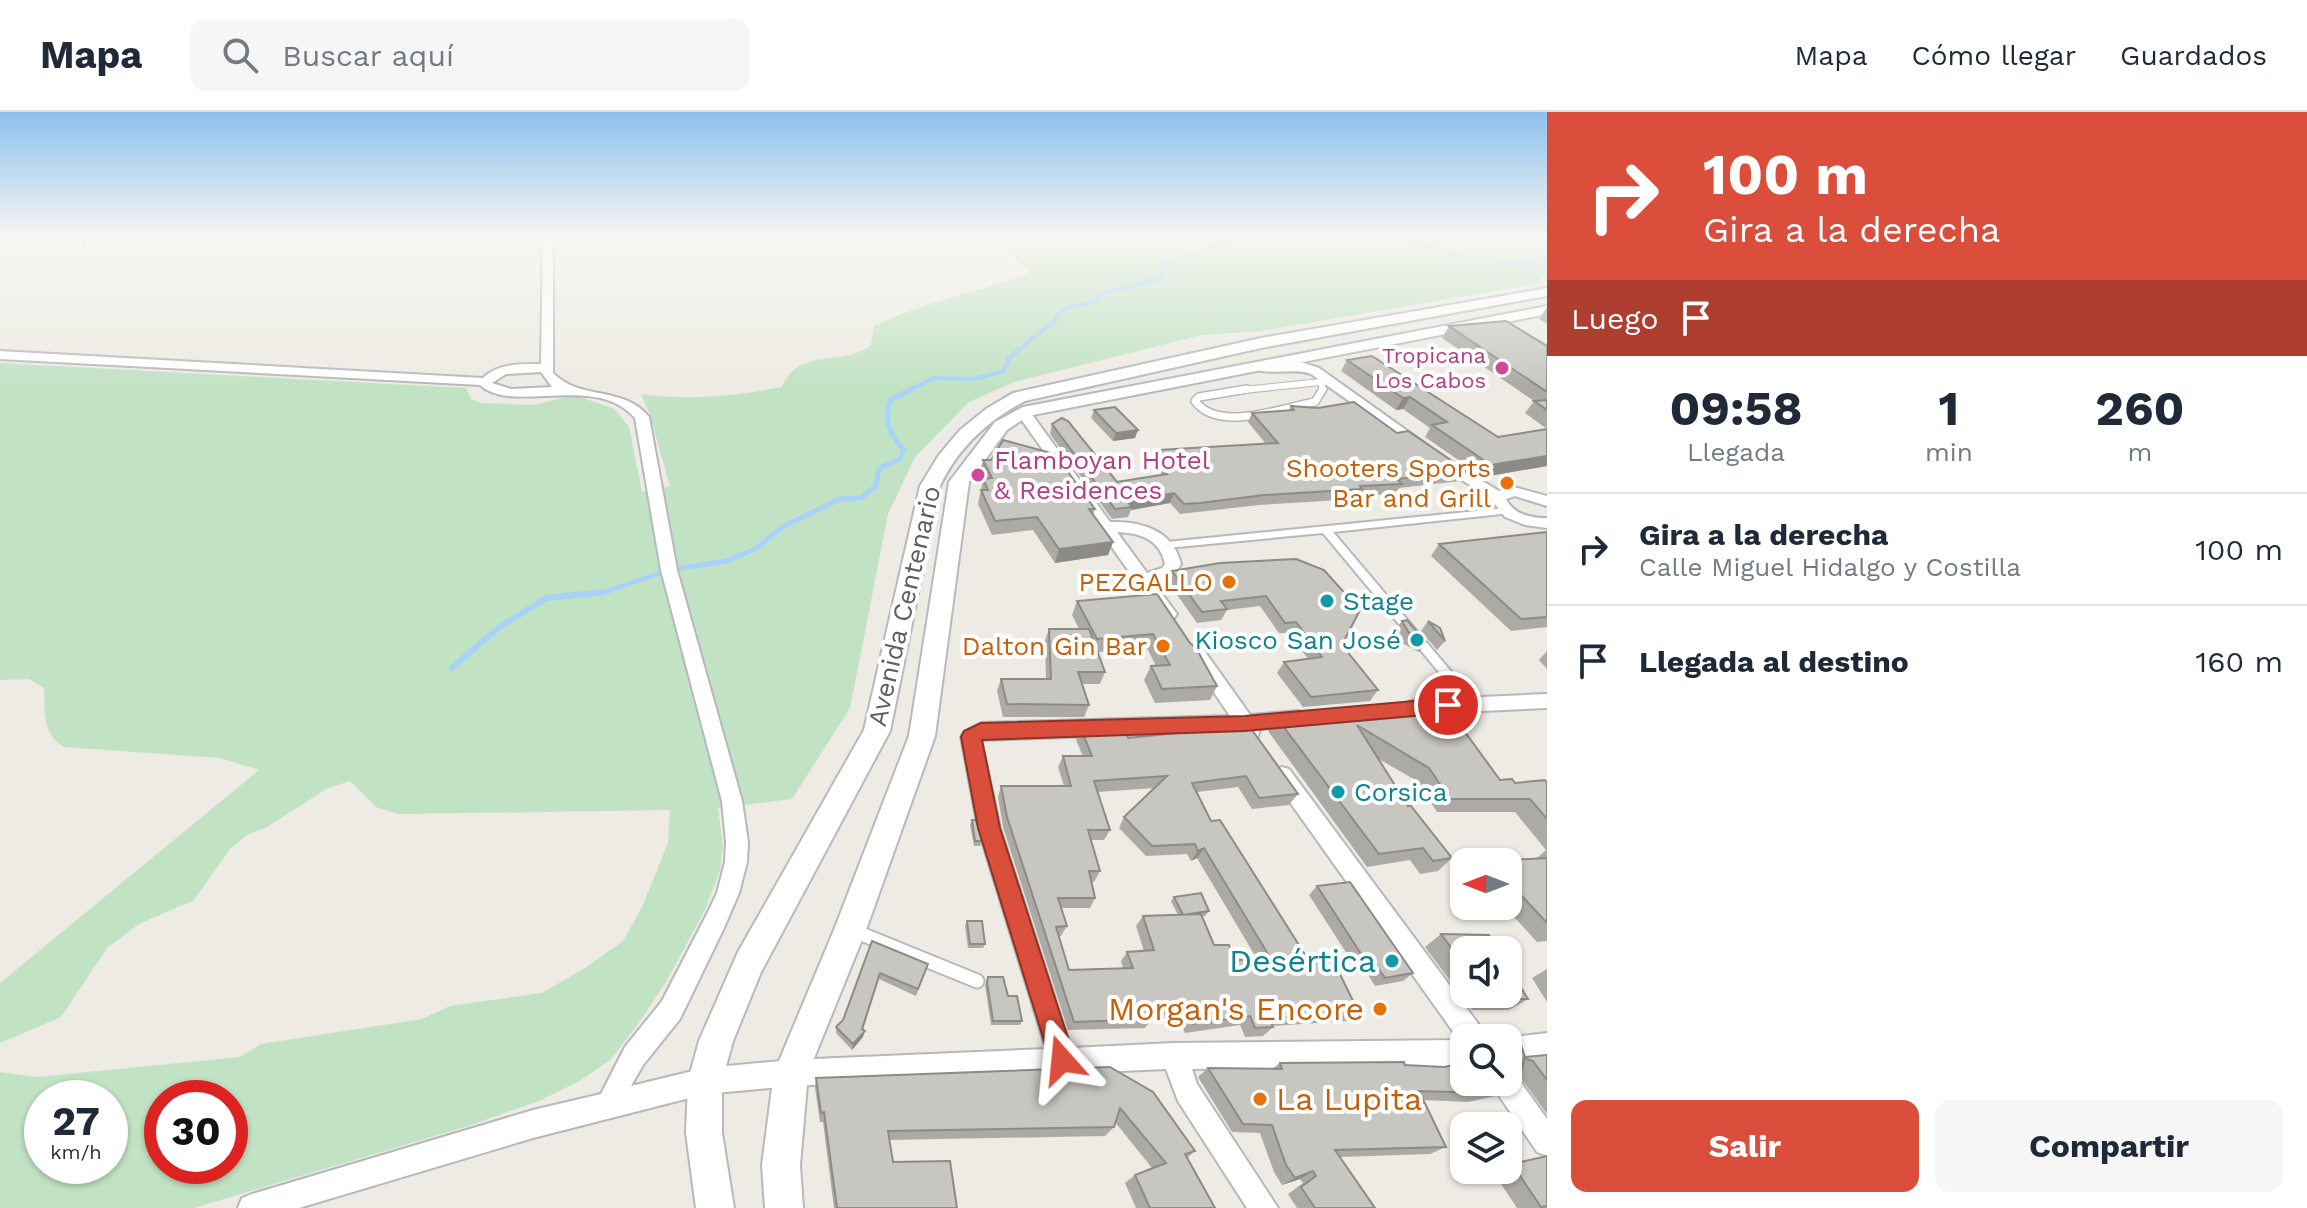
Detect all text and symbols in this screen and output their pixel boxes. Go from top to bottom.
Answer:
search box [190,19,750,91]
text: Mapa [40,33,142,77]
icon: search [218,33,262,77]
text: Buscar aquí [282,38,454,73]
text: Mapa [1795,39,1868,72]
text: Cómo llegar [1912,39,2076,72]
text: Guardados [2120,39,2267,72]
text: 100 m [1703,142,1868,208]
icon: right [1571,144,1675,248]
text: Gira a la derecha [1703,209,2000,251]
icon: arrive [1674,296,1718,340]
text: Luego [1571,301,1658,336]
place label: Tropicana Los Cabos [1375,343,1486,393]
marker: Tropicana Los Cabos [1493,359,1511,377]
text: 09:58 [1670,380,1803,437]
text: 1 [1939,380,1959,437]
text: 260 [2095,380,2184,437]
text: Llegada [1687,437,1785,467]
text: min [1925,437,1973,467]
text: m [2128,437,2152,467]
place label: Flamboyan Hotel & Residences [994,445,1210,505]
place label: Shooters Sports Bar and Grill [1286,453,1491,513]
marker: Flamboyan Hotel & Residences [969,466,987,484]
marker: Shooters Sports Bar and Grill [1498,474,1516,492]
street label: Avenida Centenario [862,483,946,729]
text: Gira a la derecha [1639,517,1888,552]
icon: right [1571,527,1615,571]
text: 100 m [2195,532,2283,567]
text: Calle Miguel Hidalgo y Costilla [1639,552,2021,582]
place label: PEZGALLO [1079,567,1213,597]
marker: PEZGALLO [1220,573,1238,591]
place label: Stage [1343,586,1414,616]
marker: Stage [1318,592,1336,610]
place label: Kiosco San José [1194,625,1401,655]
place label: Dalton Gin Bar [962,631,1147,661]
marker: Kiosco San José [1408,631,1426,649]
marker: Dalton Gin Bar [1154,637,1172,655]
icon: arrive [1571,639,1615,683]
text: Llegada al destino [1639,644,1909,679]
text: 160 m [2196,644,2283,679]
pin [1414,671,1482,739]
icon: arrive [1426,683,1470,727]
place label: Corsica [1354,777,1448,807]
marker: Corsica [1329,783,1347,801]
north arrow [1450,848,1522,920]
map controls [1450,848,1522,1184]
button: sound [1450,936,1522,1008]
place label: Desértica [1229,942,1376,980]
marker: Desértica [1383,952,1401,970]
place label: Morgan's Encore [1108,990,1364,1028]
marker: Morgan's Encore [1371,1000,1389,1018]
position arrow [1020,1018,1104,1102]
button: search [1450,1024,1522,1096]
speed limit sign: 30 [144,1080,248,1184]
place label: La Lupita [1276,1080,1422,1118]
marker: La Lupita [1251,1090,1269,1108]
text: 27 [52,1098,100,1145]
button: Salir [1571,1100,1919,1192]
button: Compartir [1935,1100,2283,1192]
button: layers [1450,1112,1522,1184]
text: km/h [50,1140,102,1164]

